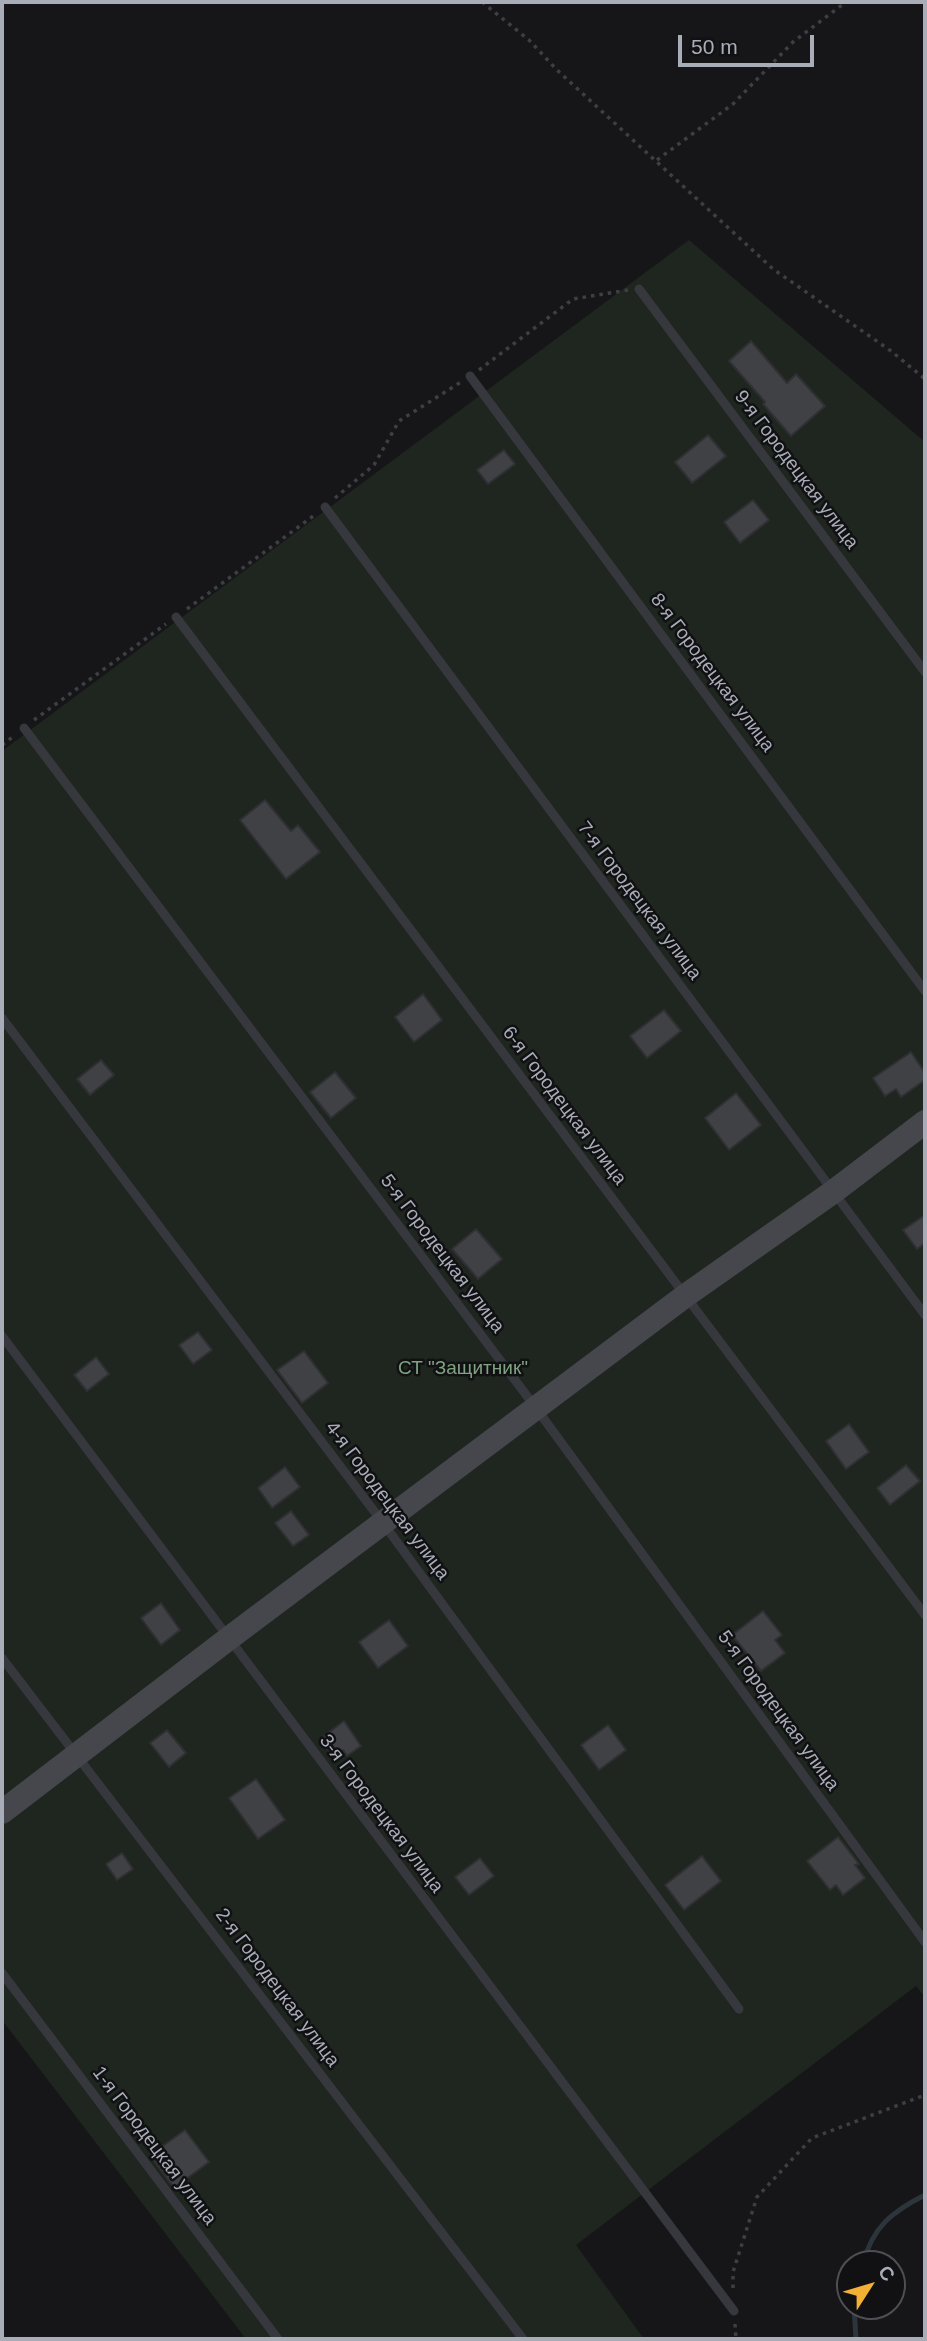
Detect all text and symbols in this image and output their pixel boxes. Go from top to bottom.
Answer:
scale bar [682,21,818,65]
text: 50 m [691,35,738,58]
street label: 9-я Городецкая улица [729,386,863,554]
street label: 8-я Городецкая улица [645,589,779,757]
street label: 7-я Городецкая улица [572,817,706,985]
street label: 6-я Городецкая улица [497,1022,631,1190]
street label: 5-я Городецкая улица [375,1170,509,1338]
park label: СТ "Защитник" [398,1358,528,1380]
street label: 4-я Городецкая улица [320,1417,454,1585]
street label: 5-я Городецкая улица [712,1626,844,1796]
street label: 3-я Городецкая улица [314,1730,448,1898]
street label: 2-я Городецкая улица [210,1904,344,2072]
street label: 1-я Городецкая улица [87,2062,221,2230]
north arrow [836,2250,906,2320]
text: С [874,2261,899,2285]

